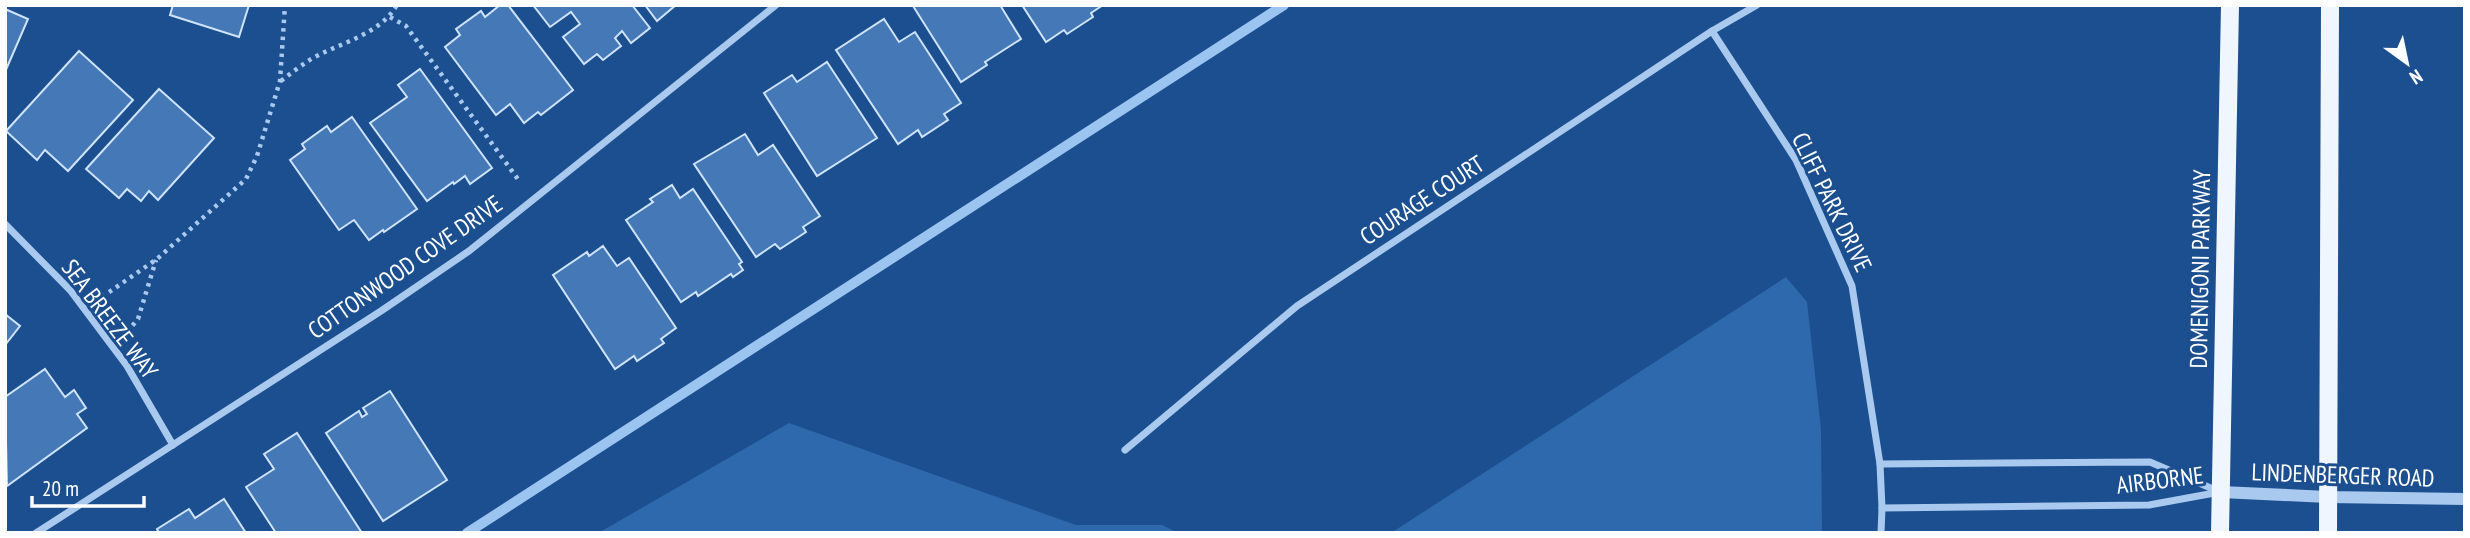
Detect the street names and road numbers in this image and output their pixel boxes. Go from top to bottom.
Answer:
street label: CLIFF PARK DRIVE [1785,127,1879,277]
street label: COURAGE COURT [1354,148,1490,252]
street label: DOMENIGONI PARKWAY [2183,169,2217,369]
street label: COTTONWOOD COVE DRIVE [302,188,508,346]
street label: SEA BREEZE WAY [55,253,165,385]
street label: LINDENBERGER ROAD [2251,456,2435,494]
street label: AIRBORNE [2115,459,2205,501]

